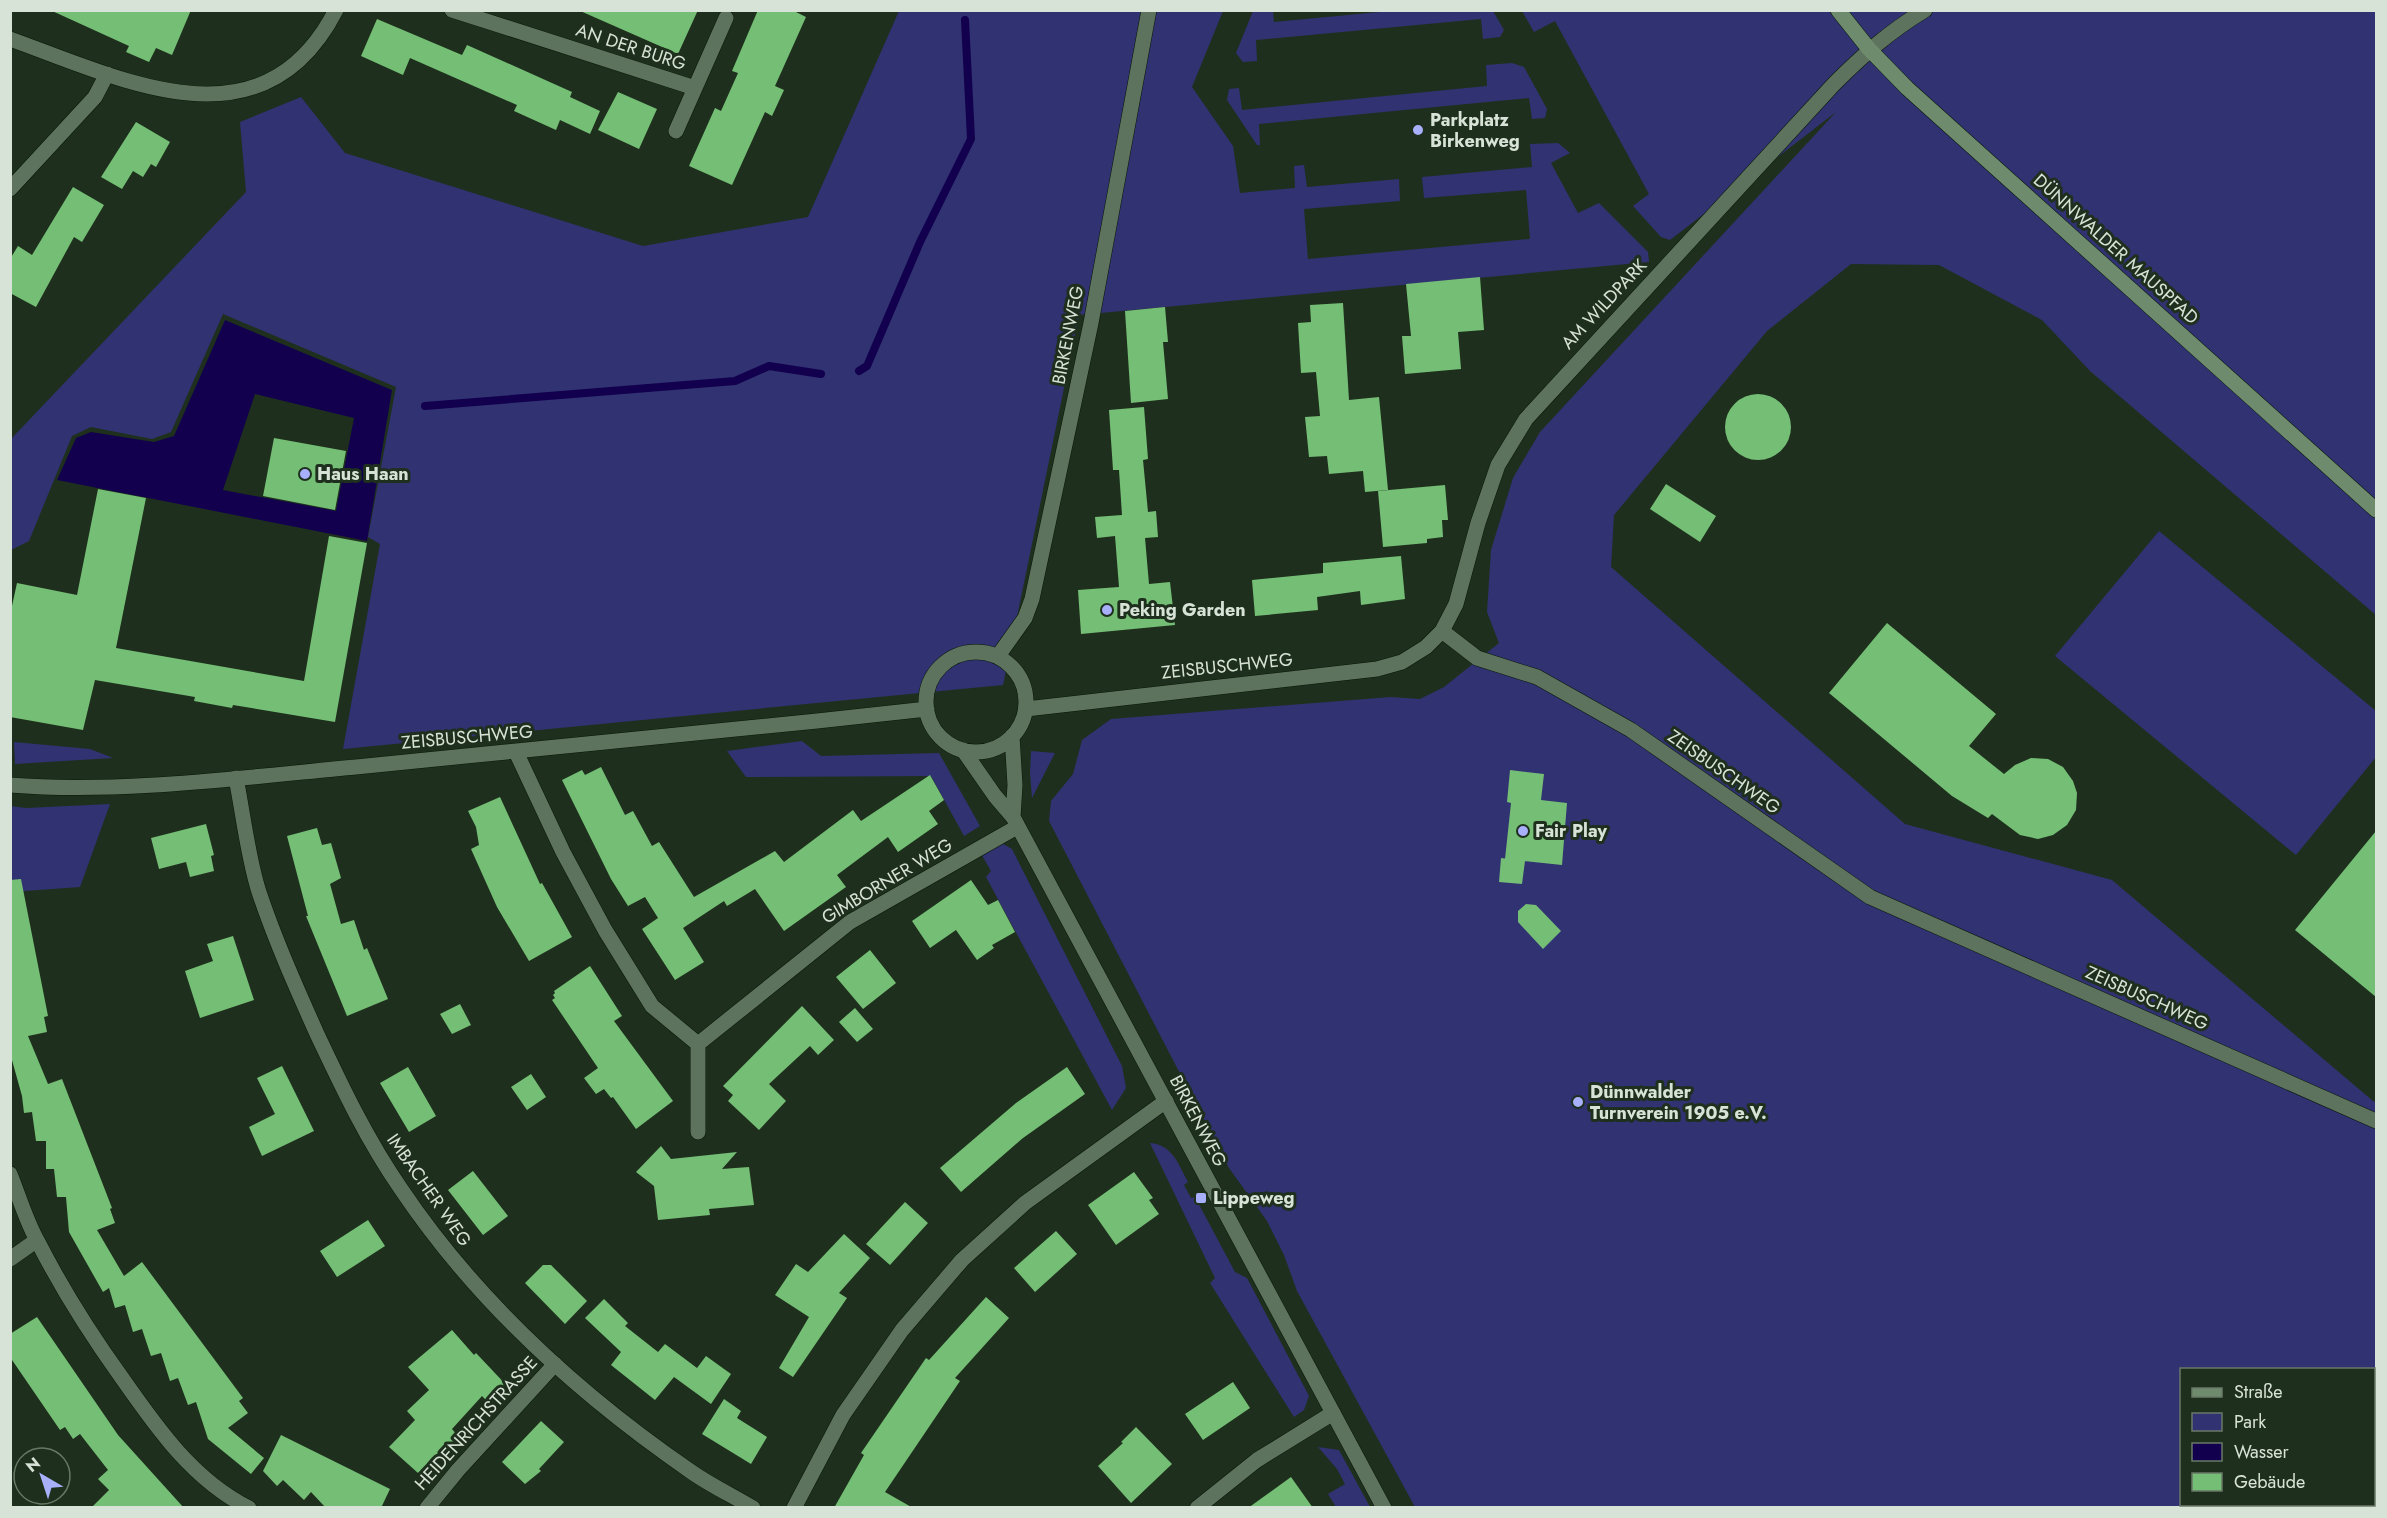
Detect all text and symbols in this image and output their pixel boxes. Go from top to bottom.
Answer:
street label: AN DER BURG [573,17,689,77]
place label: Parkplatz Birkenweg [1430,107,1520,154]
marker: Parkplatz Birkenweg [1411,123,1425,137]
street label: DÜNNWALDER MAUSPFAD [2028,168,2204,330]
street label: AM WILDPARK [1555,252,1653,355]
street label: BIRKENWEG [1046,283,1090,387]
place label: Haus Haan [317,461,409,487]
marker: Haus Haan [298,467,312,481]
place label: Peking Garden [1119,597,1246,623]
marker: Peking Garden [1100,603,1114,617]
street label: ZEISBUSCHWEG [1160,646,1294,686]
street label: ZEISBUSCHWEG [400,718,534,756]
street label: ZEISBUSCHWEG [1662,723,1786,821]
place label: Fair Play [1535,818,1608,844]
marker: Fair Play [1516,824,1530,838]
street label: GIMBORNER WEG [817,832,957,930]
street label: ZEISBUSCHWEG [2081,959,2213,1037]
street label: BIRKENWEG [1163,1071,1233,1171]
place label: Dünnwalder Turnverein 1905 e.V. [1590,1079,1767,1126]
marker: Dünnwalder Turnverein 1905 e.V. [1571,1095,1585,1109]
street label: IMBACHER WEG [380,1128,478,1252]
place label: Lippeweg [1213,1185,1294,1211]
marker: Lippeweg [1194,1191,1208,1205]
street label: HEIDENRICHSTRASSE [409,1350,543,1496]
legend [2180,1368,2375,1506]
text: Straße [2234,1379,2282,1405]
text: Park [2234,1409,2266,1435]
text: Wasser [2234,1439,2289,1465]
north arrow [12,1446,72,1506]
text: N [21,1452,45,1478]
text: Gebäude [2234,1469,2305,1495]

